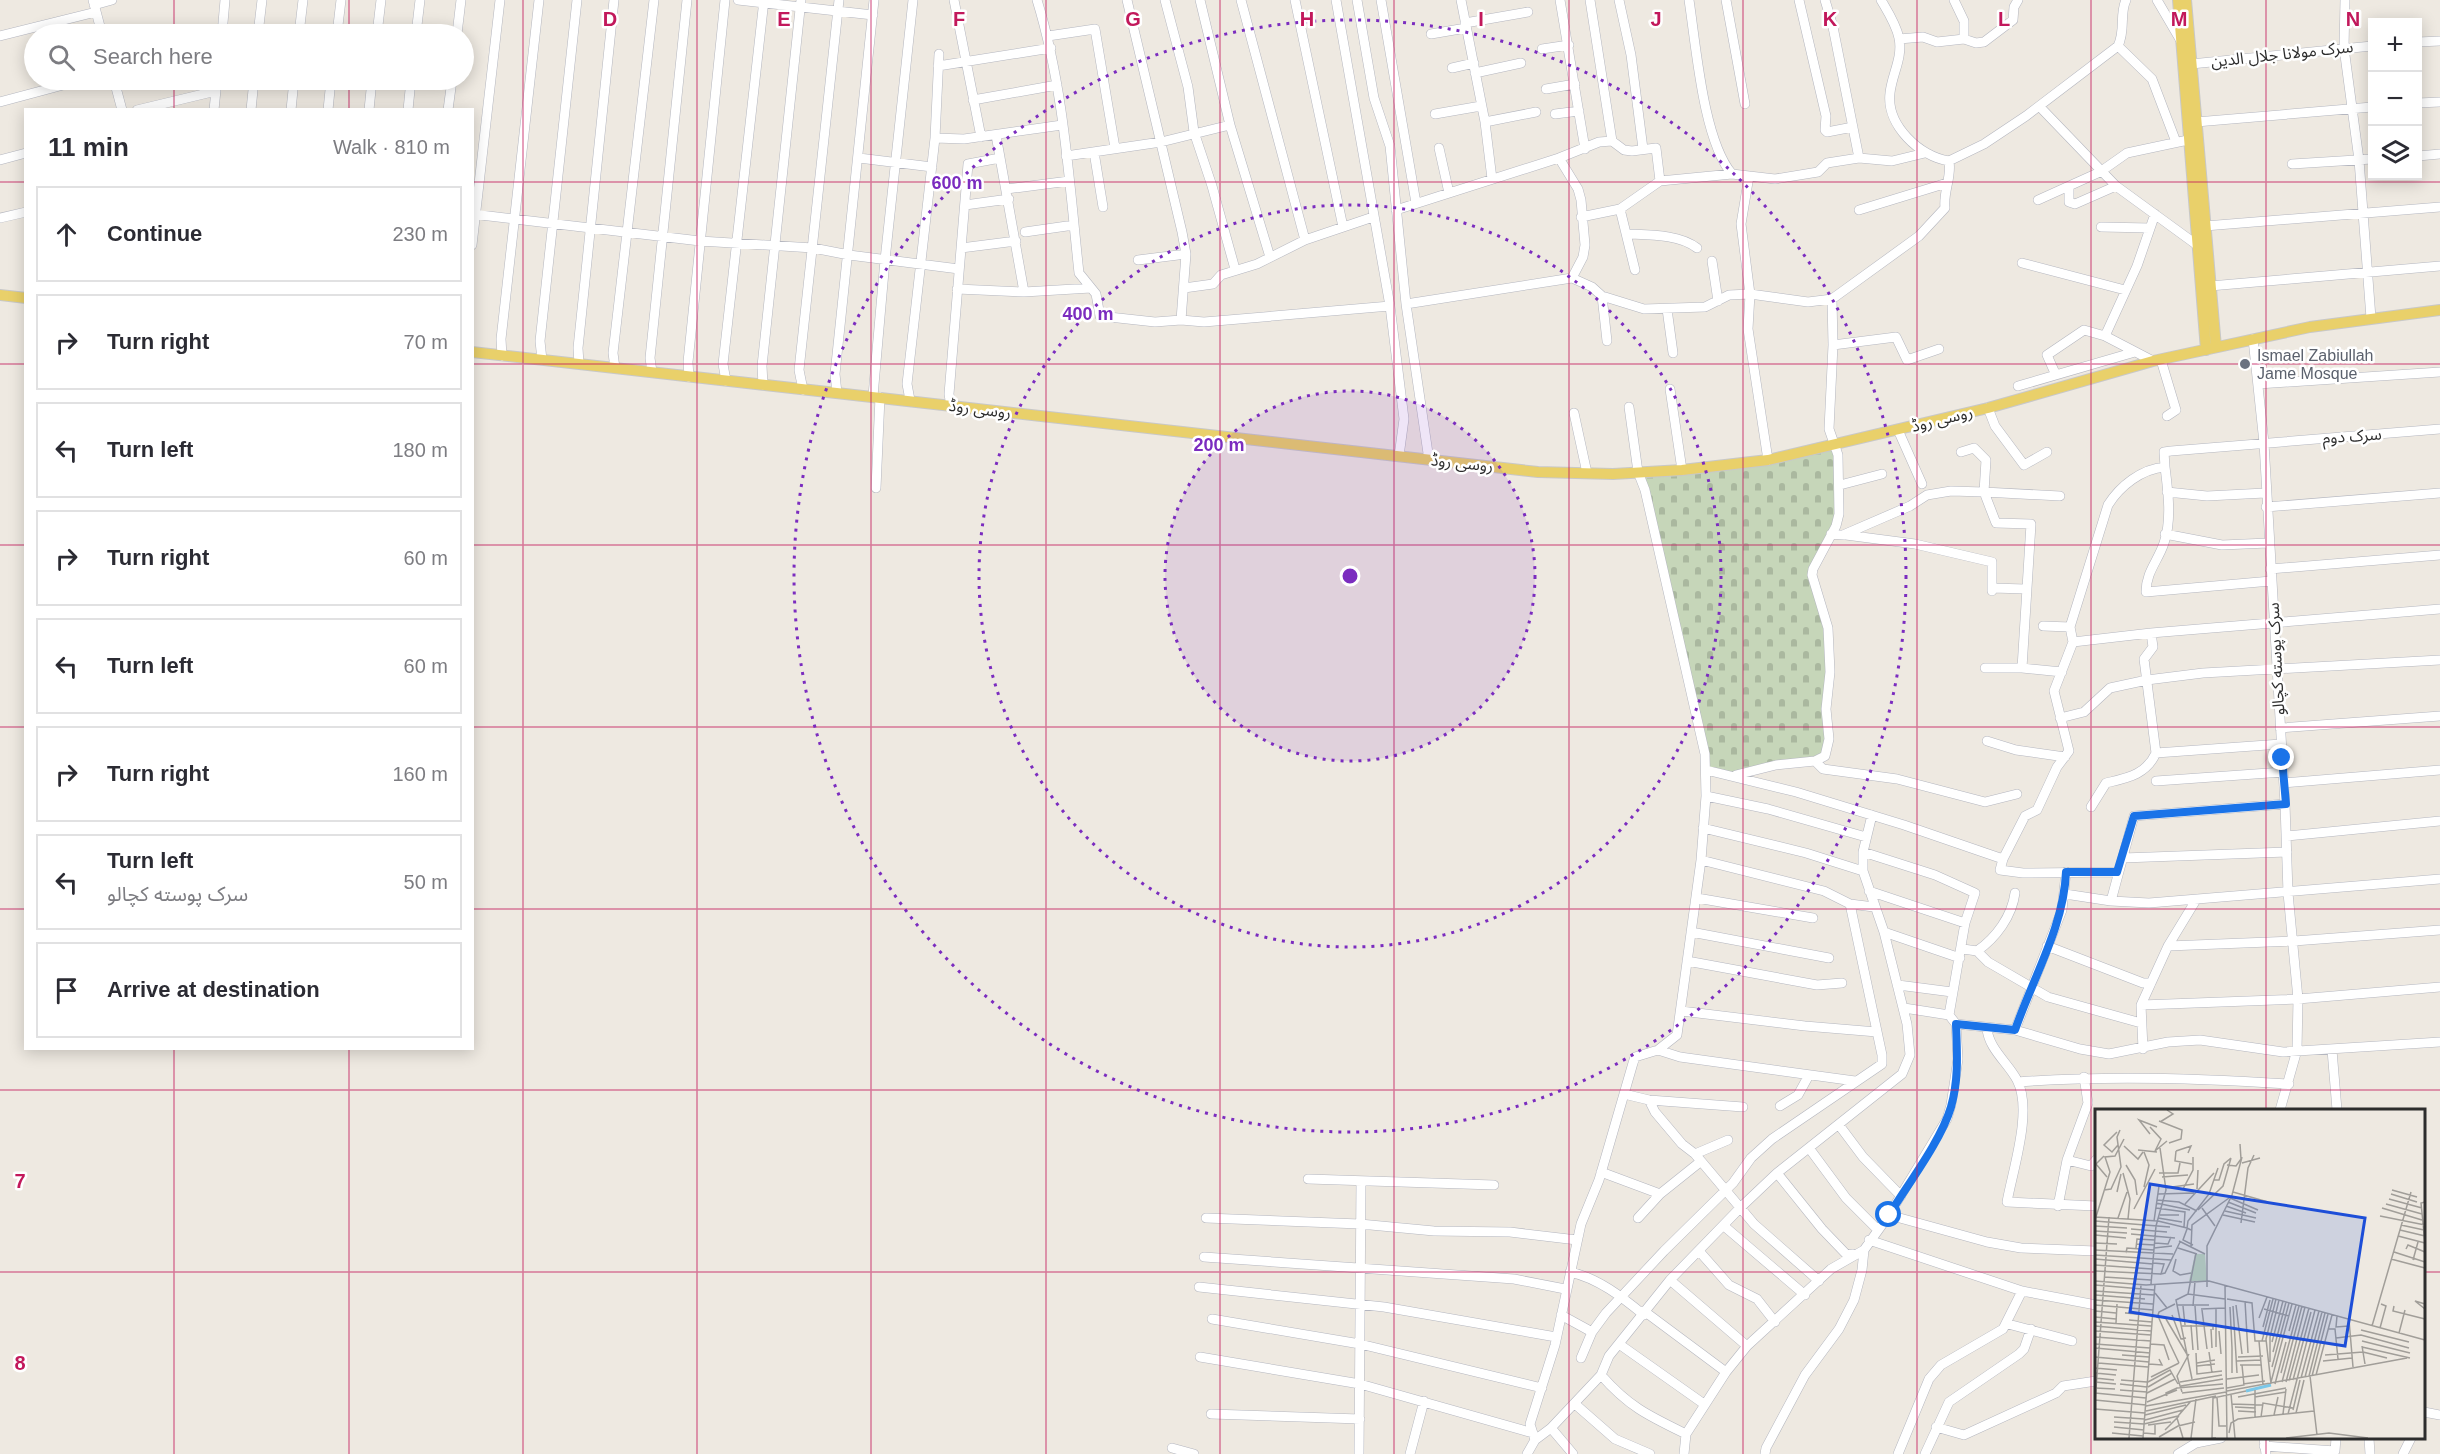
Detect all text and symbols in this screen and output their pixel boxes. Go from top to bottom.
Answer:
text: D [603,8,617,30]
text: E [777,8,791,30]
text: F [953,8,965,30]
text: G [1125,8,1141,30]
text: H [1300,8,1314,30]
text: I [1478,8,1484,30]
text: J [1650,8,1662,30]
text: K [1823,8,1838,30]
text: L [1998,8,2010,30]
text: M [2171,8,2187,30]
text: N [2346,8,2360,30]
map controls [2368,18,2422,180]
button: + [2368,18,2422,72]
search box [24,24,474,90]
street label: سرک مولانا جلال الدین [2210,38,2354,72]
icon: search [45,41,78,74]
text: Search here [93,44,213,69]
button: − [2368,72,2422,126]
button: layers [2368,126,2422,180]
text: 11 min [48,132,129,162]
text: Walk · 810 m [333,136,450,158]
text: 600 m [931,173,983,193]
icon: ahead [50,218,83,251]
text: Continue [107,221,202,246]
text: 230 m [392,223,448,245]
text: 400 m [1062,304,1114,324]
icon: right [50,326,83,359]
text: Turn right [107,329,209,354]
text: 70 m [404,331,448,353]
place label: Ismael Zabiullah Jame Mosque [2257,347,2374,382]
marker: Ismael Zabiullah Jame Mosque [2238,357,2252,371]
street label: روسی روڈ [948,396,1012,422]
street label: روسی روڈ [1910,403,1975,436]
street label: سرک دوم [2322,425,2382,451]
icon: left [50,434,83,467]
text: 200 m [1193,435,1245,455]
text: Turn left [107,437,193,462]
text: 180 m [392,439,448,461]
street label: روسی روڈ [1430,451,1494,476]
icon: right [50,542,83,575]
text: Turn right [107,545,209,570]
text: 60 m [404,547,448,569]
centre of rings [1340,566,1360,586]
street label: سرک پوسته کچالو [2265,602,2290,716]
icon: left [50,650,83,683]
text: Turn left [107,653,193,678]
text: 60 m [404,655,448,677]
route end [2268,744,2294,770]
icon: right [50,758,83,791]
text: Turn right [107,761,209,786]
text: 160 m [392,763,448,785]
text: Turn left [107,848,193,873]
icon: left [50,866,83,899]
text: 50 m [404,871,448,893]
text: سرک پوسته کچالو [107,883,248,905]
icon: arrive [50,974,83,1007]
text: Arrive at destination [107,977,320,1002]
inset map [2095,1109,2425,1439]
text: 7 [14,1170,26,1192]
route start [1875,1201,1901,1227]
text: 8 [14,1352,26,1374]

